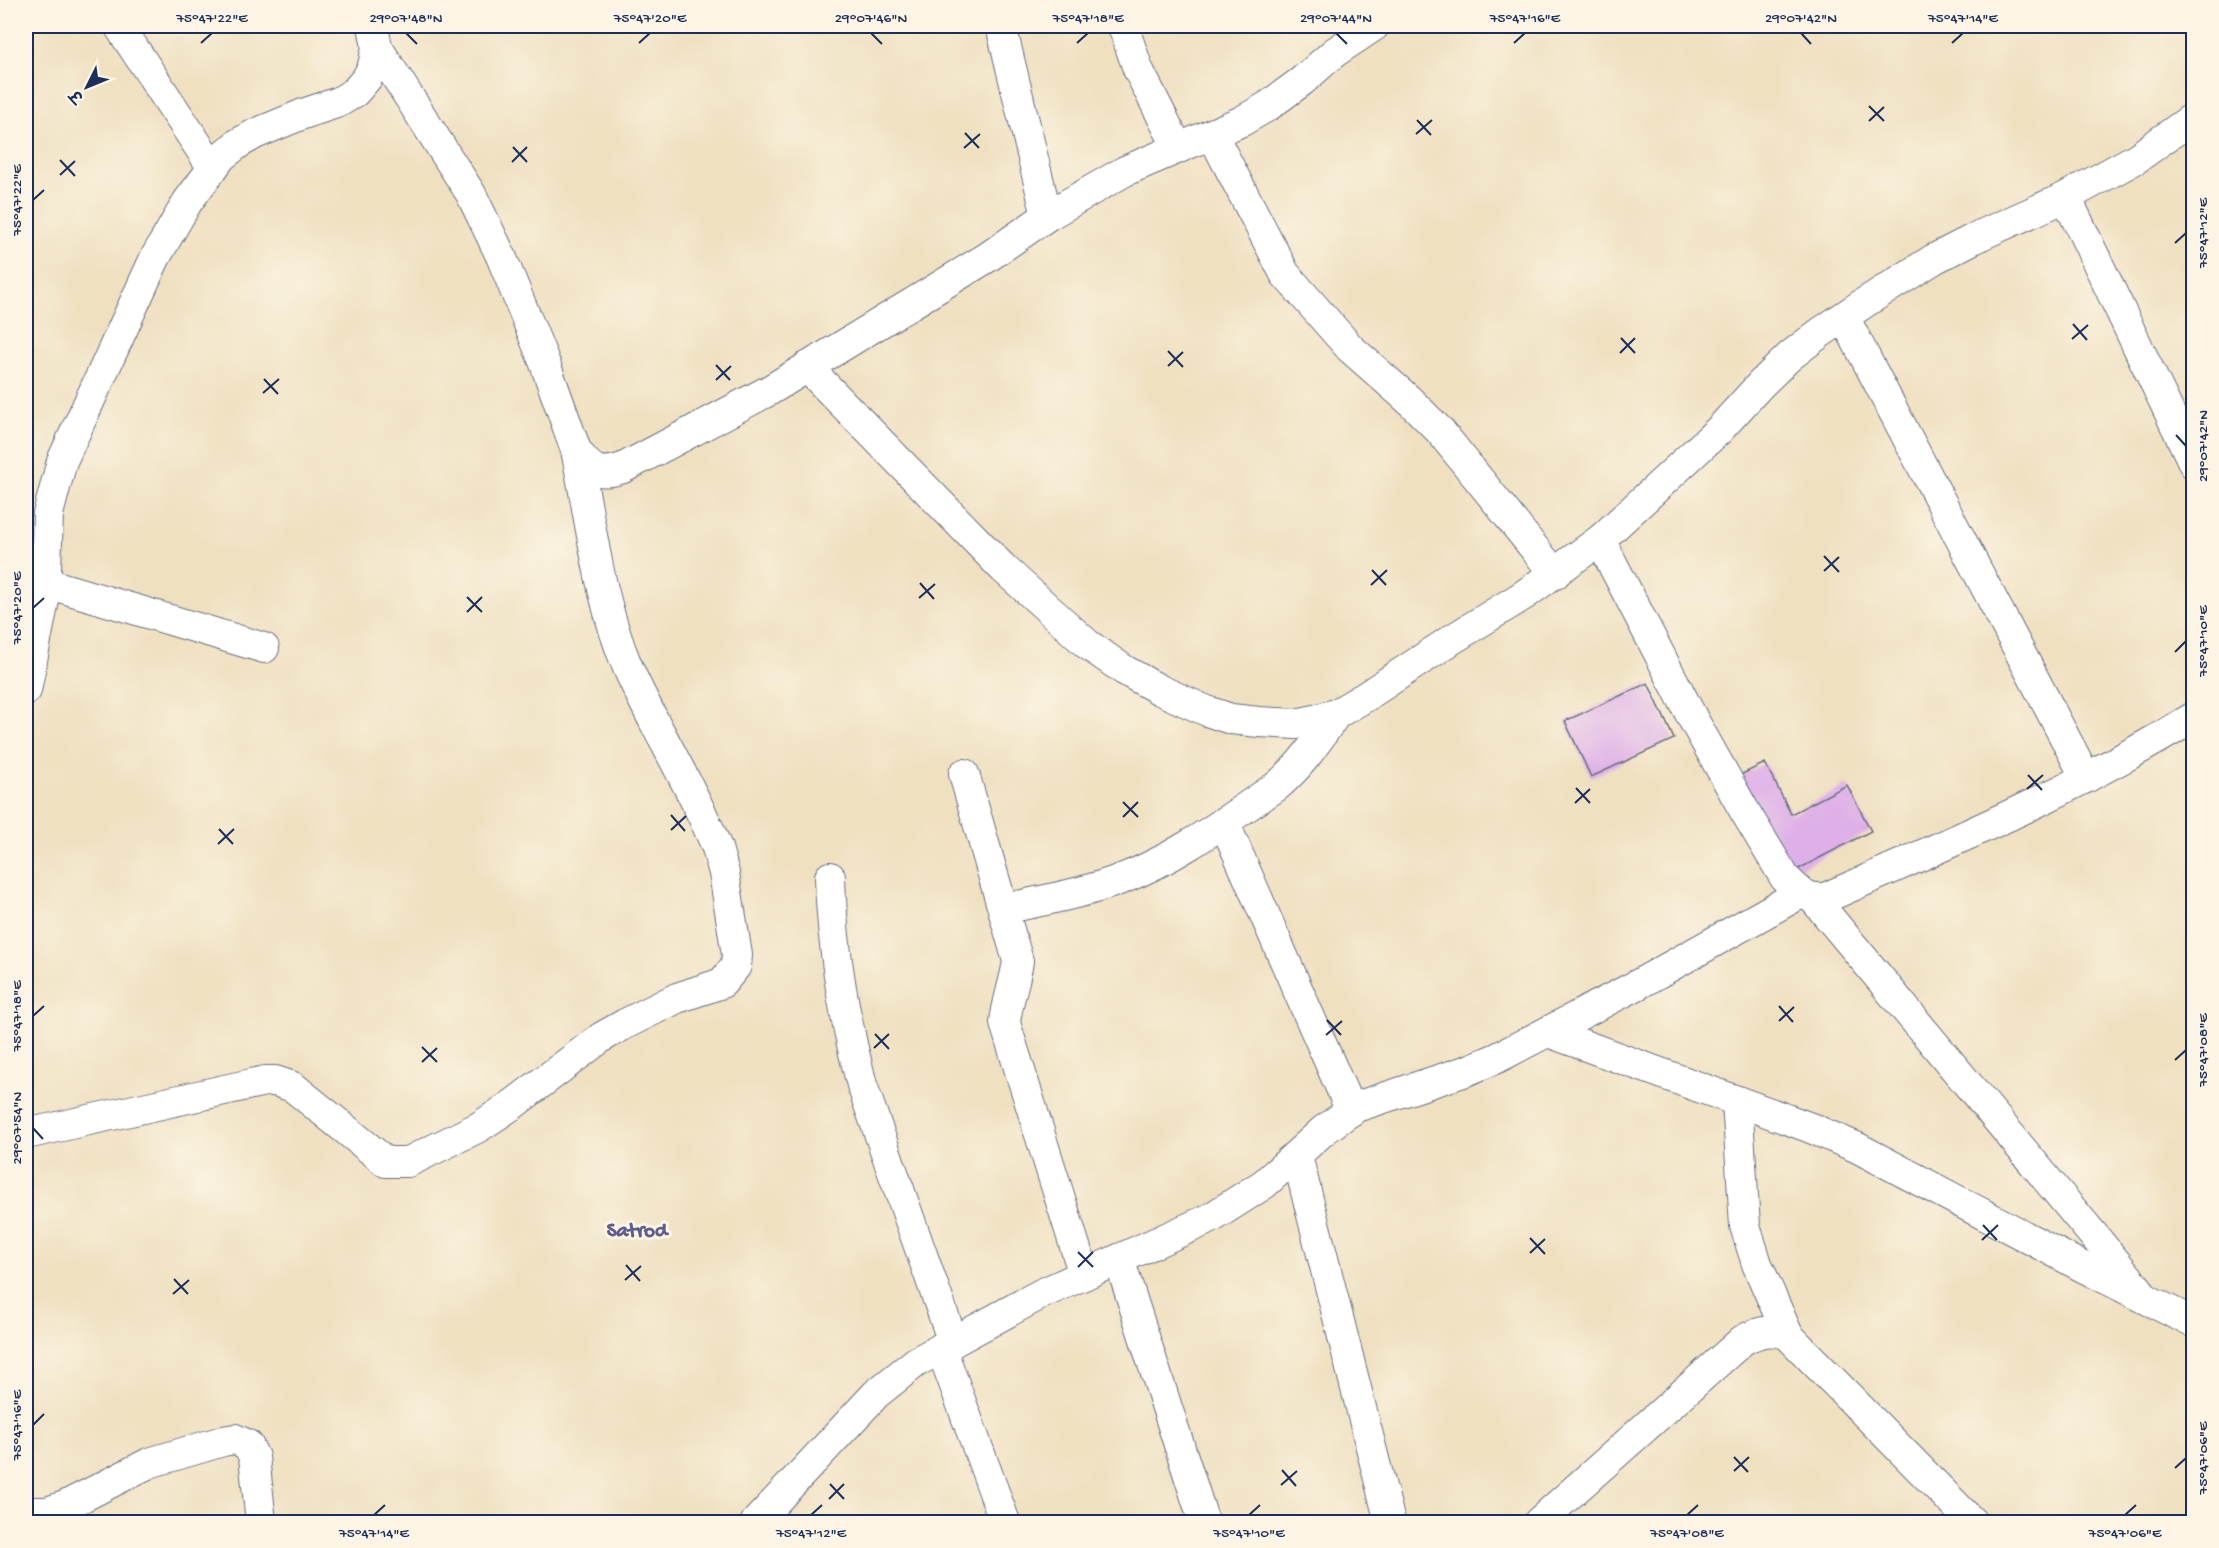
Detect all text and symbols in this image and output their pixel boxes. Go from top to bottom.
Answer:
text: 75°47'22"E [175,10,248,28]
text: 29°07'48"N [369,10,443,28]
text: 75°47'20"E [613,10,687,28]
text: 29°07'46"N [835,10,907,28]
text: 75°47'18"E [1052,10,1124,28]
text: 29°07'44"N [1300,10,1372,28]
text: 75°47'16"E [1489,10,1561,28]
text: 29°07'42"N [1765,10,1837,28]
text: 75°47'14"E [1927,10,1999,28]
north arrow [57,57,117,117]
text: उ [67,83,91,107]
text: 75°47'22"E [9,164,27,237]
text: 75°47'12"E [2195,197,2213,269]
text: 29°07'42"N [2195,410,2213,482]
text: 75°47'20"E [9,571,27,645]
text: 75°47'10"E [2195,605,2213,678]
text: 75°47'18"E [9,980,27,1053]
text: 75°47'08"E [2195,1013,2213,1088]
text: 29°07'54"N [9,1091,27,1164]
district label: Satrod [607,1220,670,1245]
text: 75°47'16"E [9,1389,27,1461]
text: 75°47'06"E [2195,1421,2213,1495]
text: 75°47'14"E [338,1525,410,1543]
text: 75°47'12"E [775,1525,847,1543]
text: 75°47'10"E [1212,1525,1285,1543]
text: 75°47'08"E [1649,1525,1724,1543]
text: 75°47'06"E [2088,1525,2162,1543]

